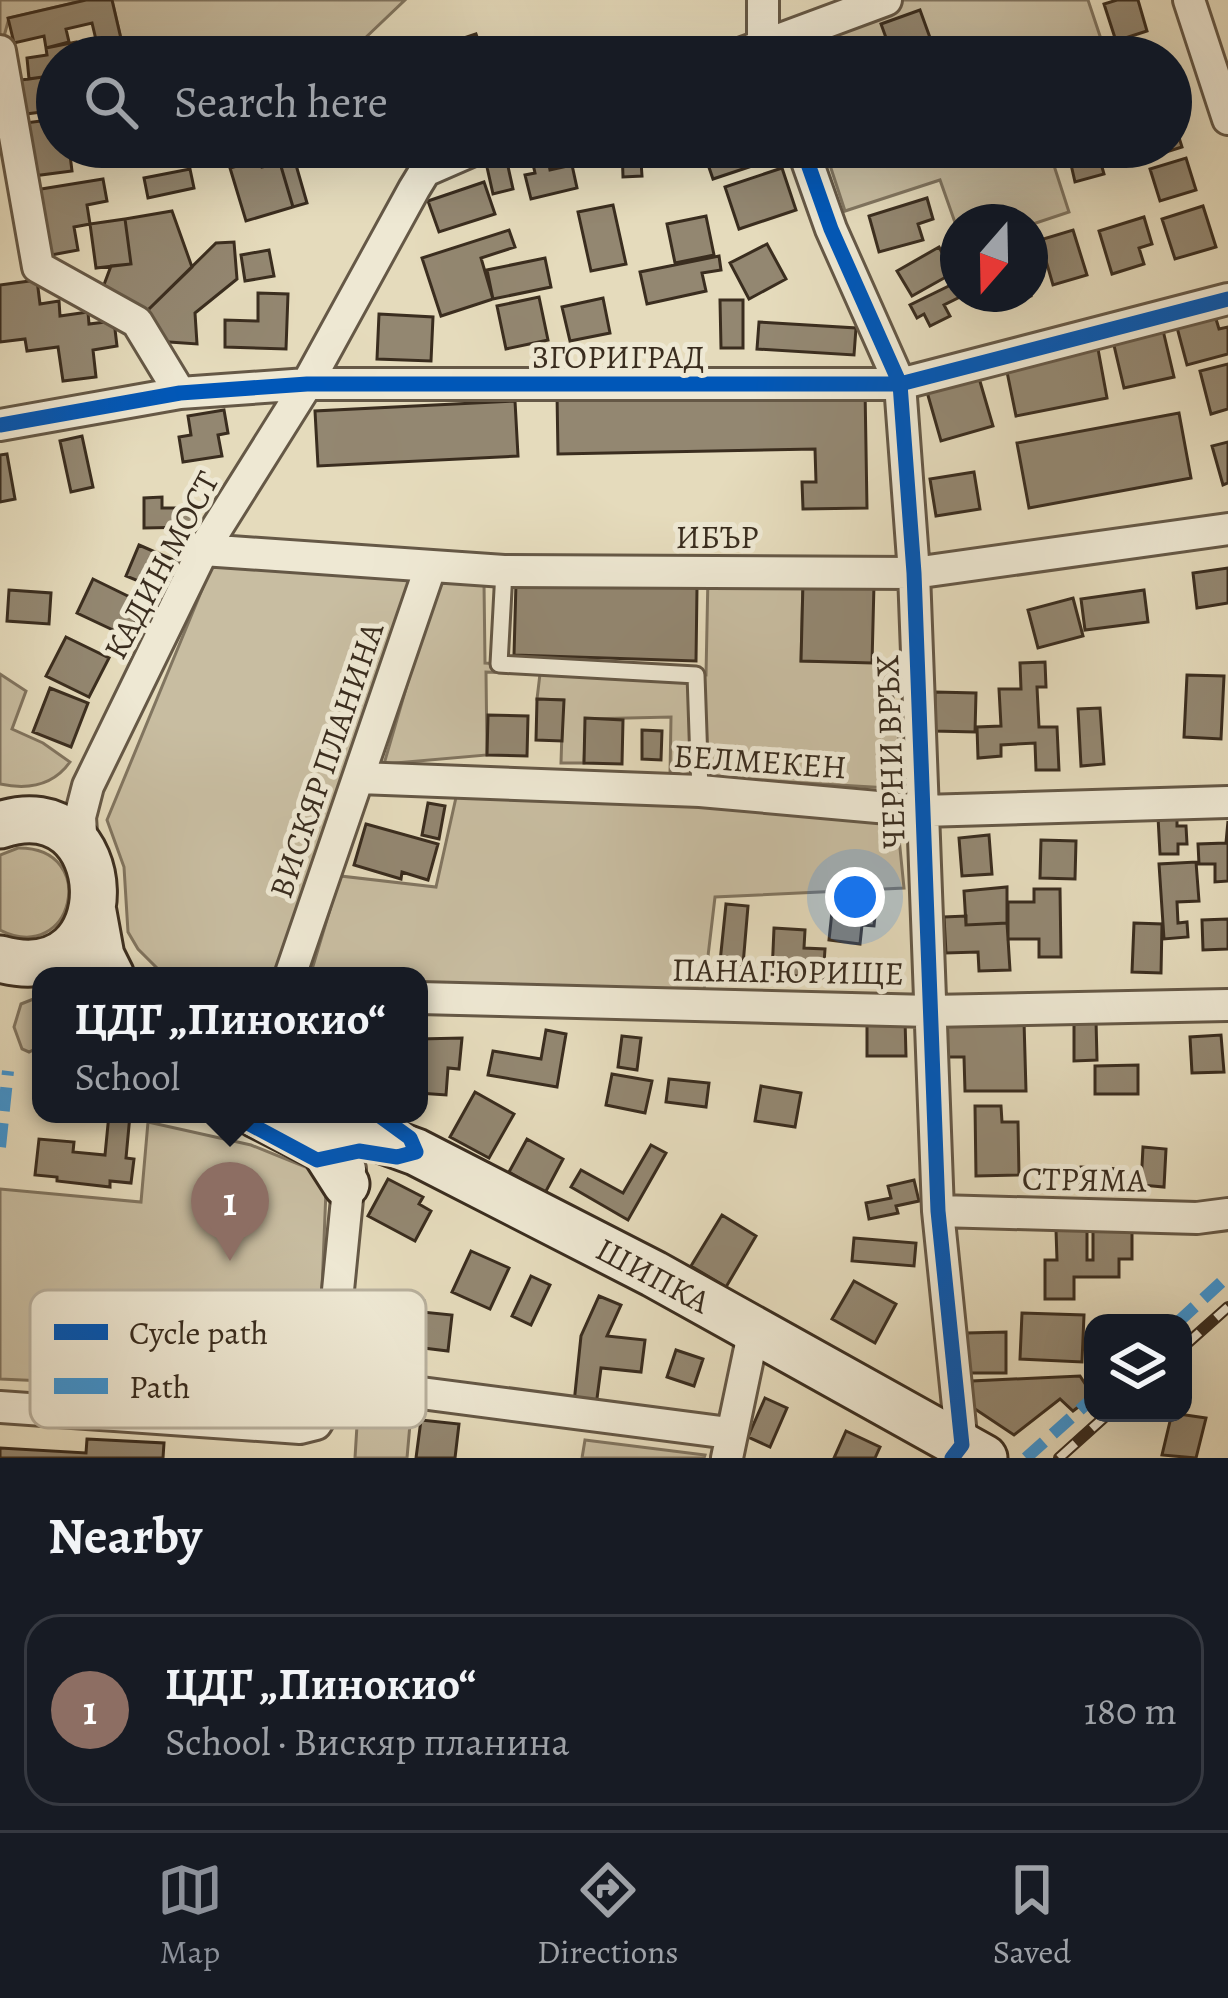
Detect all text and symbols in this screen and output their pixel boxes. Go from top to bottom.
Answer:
search box [36,36,1192,168]
icon: search [78,69,144,135]
text: Search here [174,71,388,133]
north arrow [940,204,1048,312]
street label: ЗГОРИГРАД [531,334,705,379]
street label: КАДИН МОСТ [93,463,229,667]
street label: ИБЪР [676,514,759,559]
street label: ВИСКЯР ПЛАНИНА [258,616,394,904]
street label: ЧЕРНИ ВРЪХ [864,654,916,849]
street label: БЕЛМЕКЕН [672,733,848,789]
your location [825,867,885,927]
street label: ПАНАГЮРИЩЕ [672,946,904,996]
popup [32,967,428,1123]
text: ЦДГ „Пинокио“ [74,988,386,1050]
text: School [74,1050,180,1103]
street label: СТРЯМА [1021,1155,1147,1203]
pin: 1 [191,1162,269,1261]
street label: ШИПКА [588,1226,719,1324]
legend [30,1290,426,1428]
text: Cycle path [129,1310,268,1355]
map controls [1084,1314,1192,1422]
button: layers [1084,1314,1192,1422]
text: Path [129,1364,190,1409]
text: Nearby [48,1501,202,1571]
text: ЦДГ „Пинокио“ [165,1653,476,1715]
text: 1 [83,1684,97,1737]
text: 180 m [1084,1684,1177,1737]
text: School · Вискяр планина [165,1715,569,1768]
tab: Map [157,1857,223,1974]
tab: Directions [537,1857,679,1974]
tab: Saved [993,1857,1071,1974]

